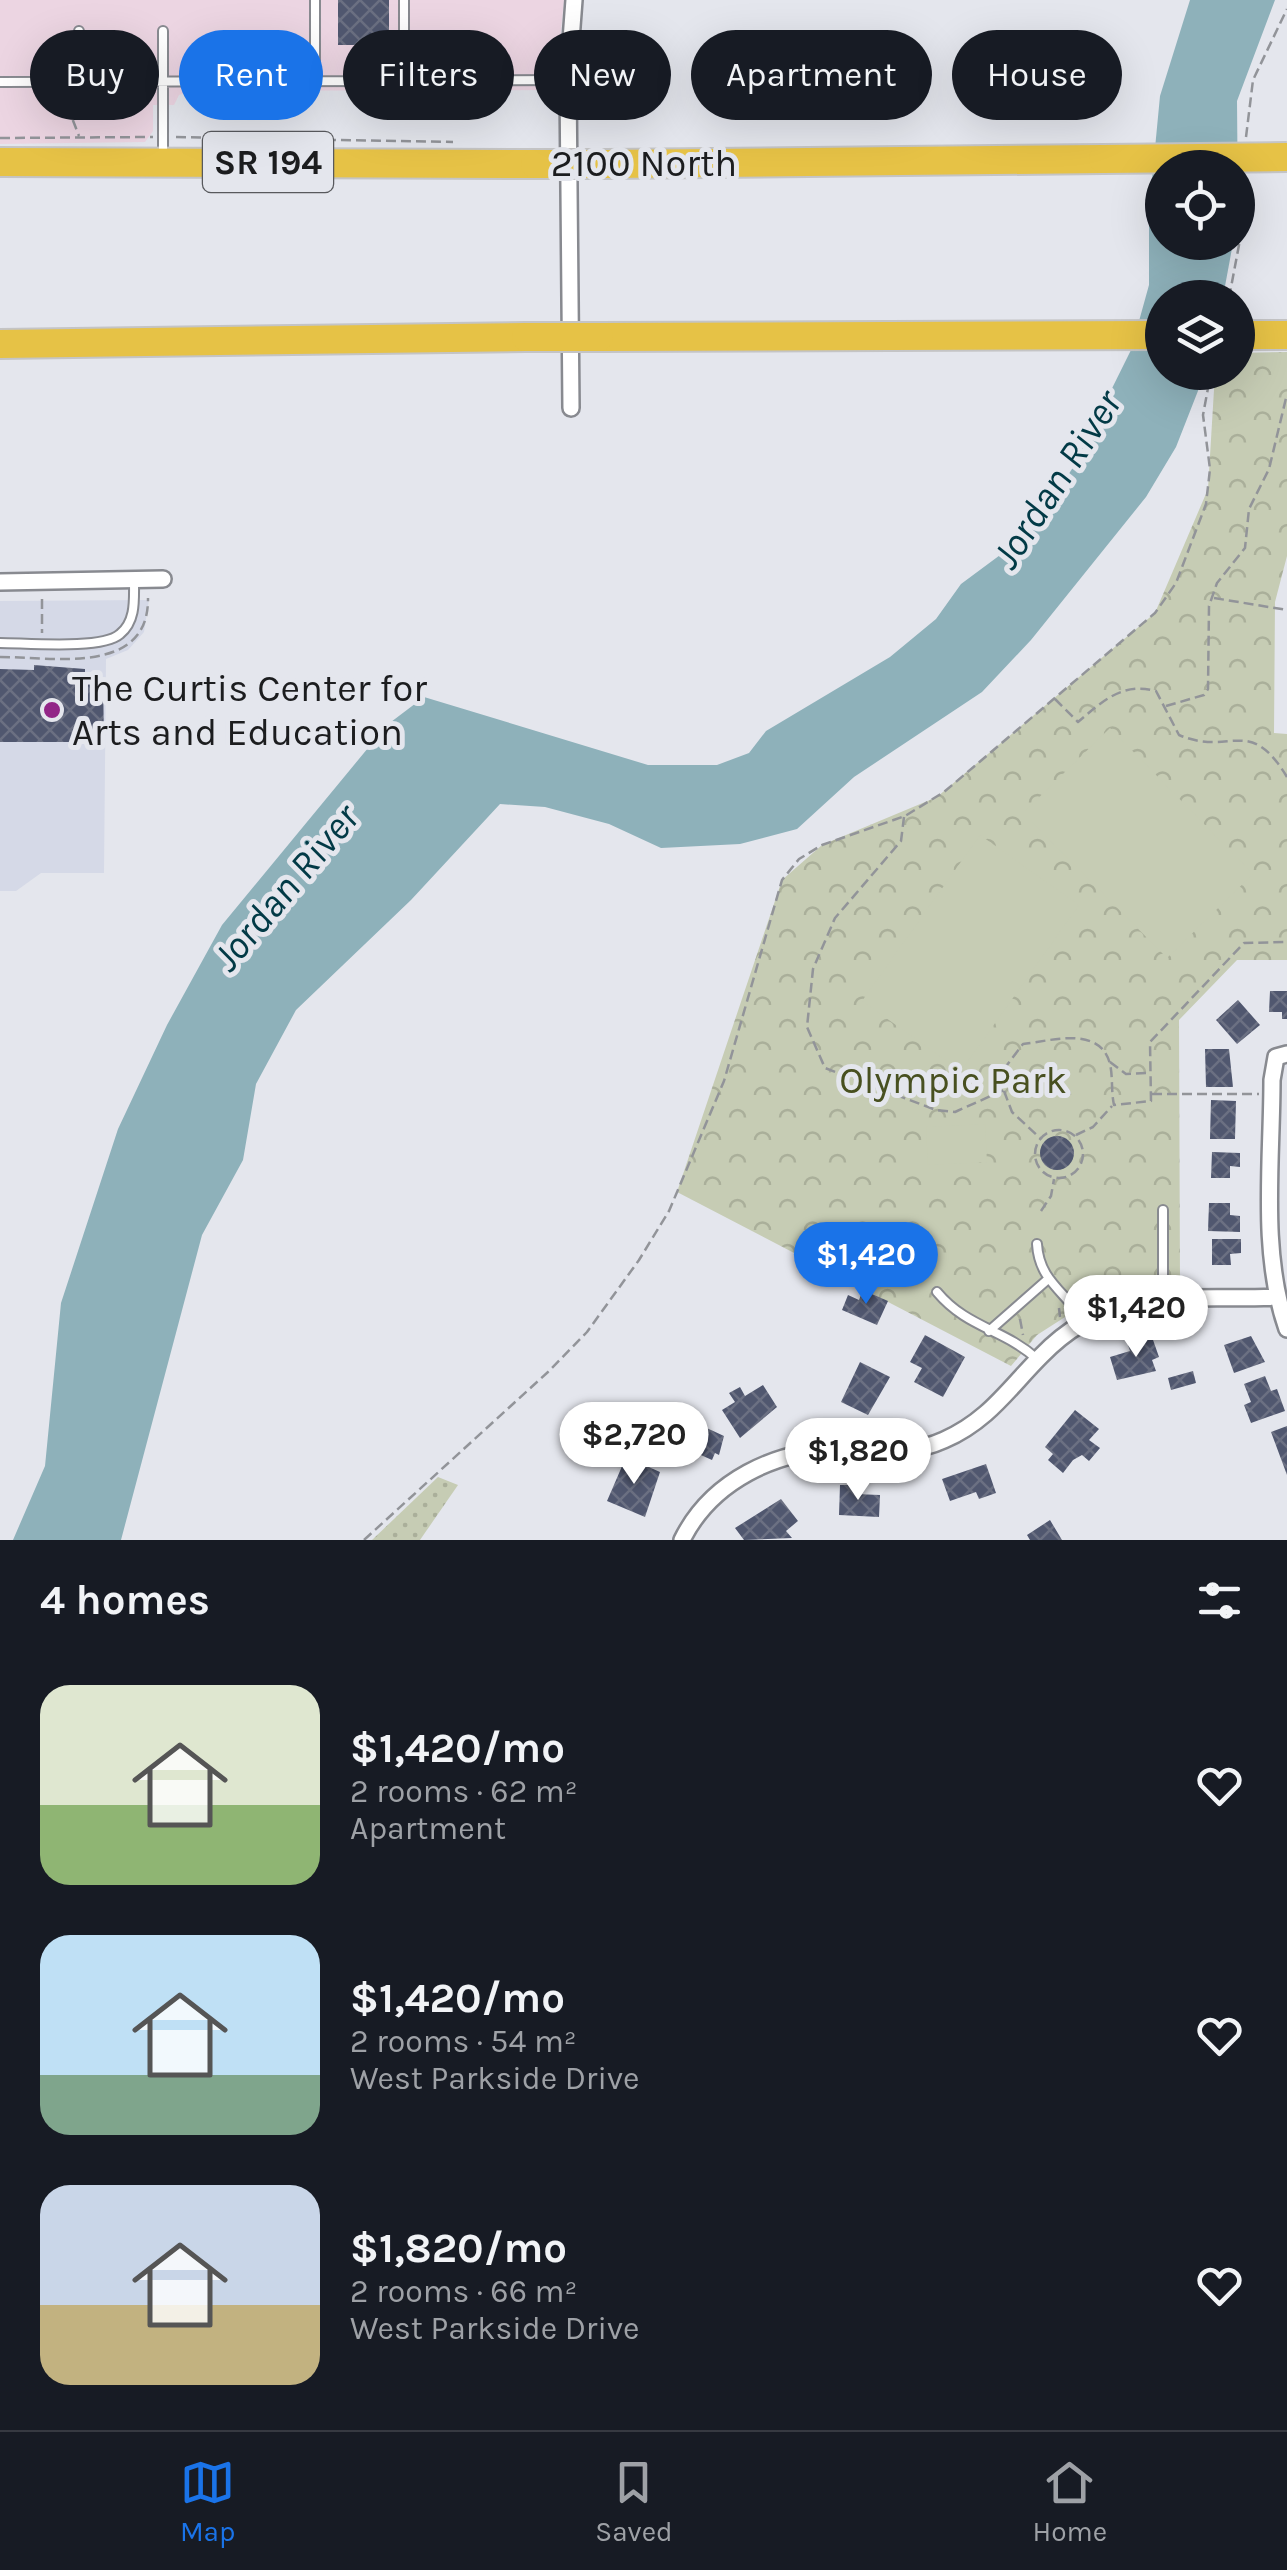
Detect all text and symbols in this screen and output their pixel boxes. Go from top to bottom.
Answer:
chip: Buy [30,30,159,120]
chip: Rent [179,30,323,120]
chip: Filters [343,30,514,120]
chip: New [534,30,671,120]
chip: Apartment [691,30,932,120]
chip: House [952,30,1122,120]
road number: SR 194 [203,132,333,192]
street label: 2100 North [551,141,737,186]
map controls [1145,150,1255,390]
button: locate [1145,150,1255,260]
button: layers [1145,280,1255,390]
water label: Jordan River [981,380,1132,577]
place label: The Curtis Center for Arts and Education [72,666,427,755]
marker: The Curtis Center for Arts and Education [41,699,63,721]
water label: Jordan River [202,794,369,980]
park label: Olympic Park [839,1058,1067,1103]
pin: $1,420 [785,1222,947,1307]
text: $1,420 [816,1236,916,1273]
pin: $1,420 [1055,1275,1217,1360]
text: $1,420 [1086,1289,1186,1326]
pin: $2,720 [553,1402,715,1487]
text: $2,720 [581,1416,687,1453]
pin: $1,820 [777,1418,939,1503]
text: $1,820 [807,1432,909,1469]
icon: filters [1192,1573,1247,1628]
text: 4 homes [40,1575,210,1625]
text: $1,420/mo [350,1723,565,1773]
icon: home [120,1725,240,1845]
icon: heart [1192,1758,1247,1813]
text: 2 rooms · 62 m² [350,1773,578,1810]
text: Apartment [350,1810,506,1847]
text: $1,420/mo [350,1973,565,2023]
icon: home [120,1975,240,2095]
icon: heart [1192,2008,1247,2063]
text: 2 rooms · 54 m² [350,2023,577,2060]
text: West Parkside Drive [350,2060,639,2097]
text: $1,820/mo [350,2223,567,2273]
icon: home [120,2225,240,2345]
icon: heart [1192,2258,1247,2313]
text: 2 rooms · 66 m² [350,2273,577,2310]
text: West Parkside Drive [350,2310,639,2347]
tab: Map [180,2455,235,2548]
tab: Saved [595,2455,673,2548]
tab: Home [1032,2455,1107,2548]

